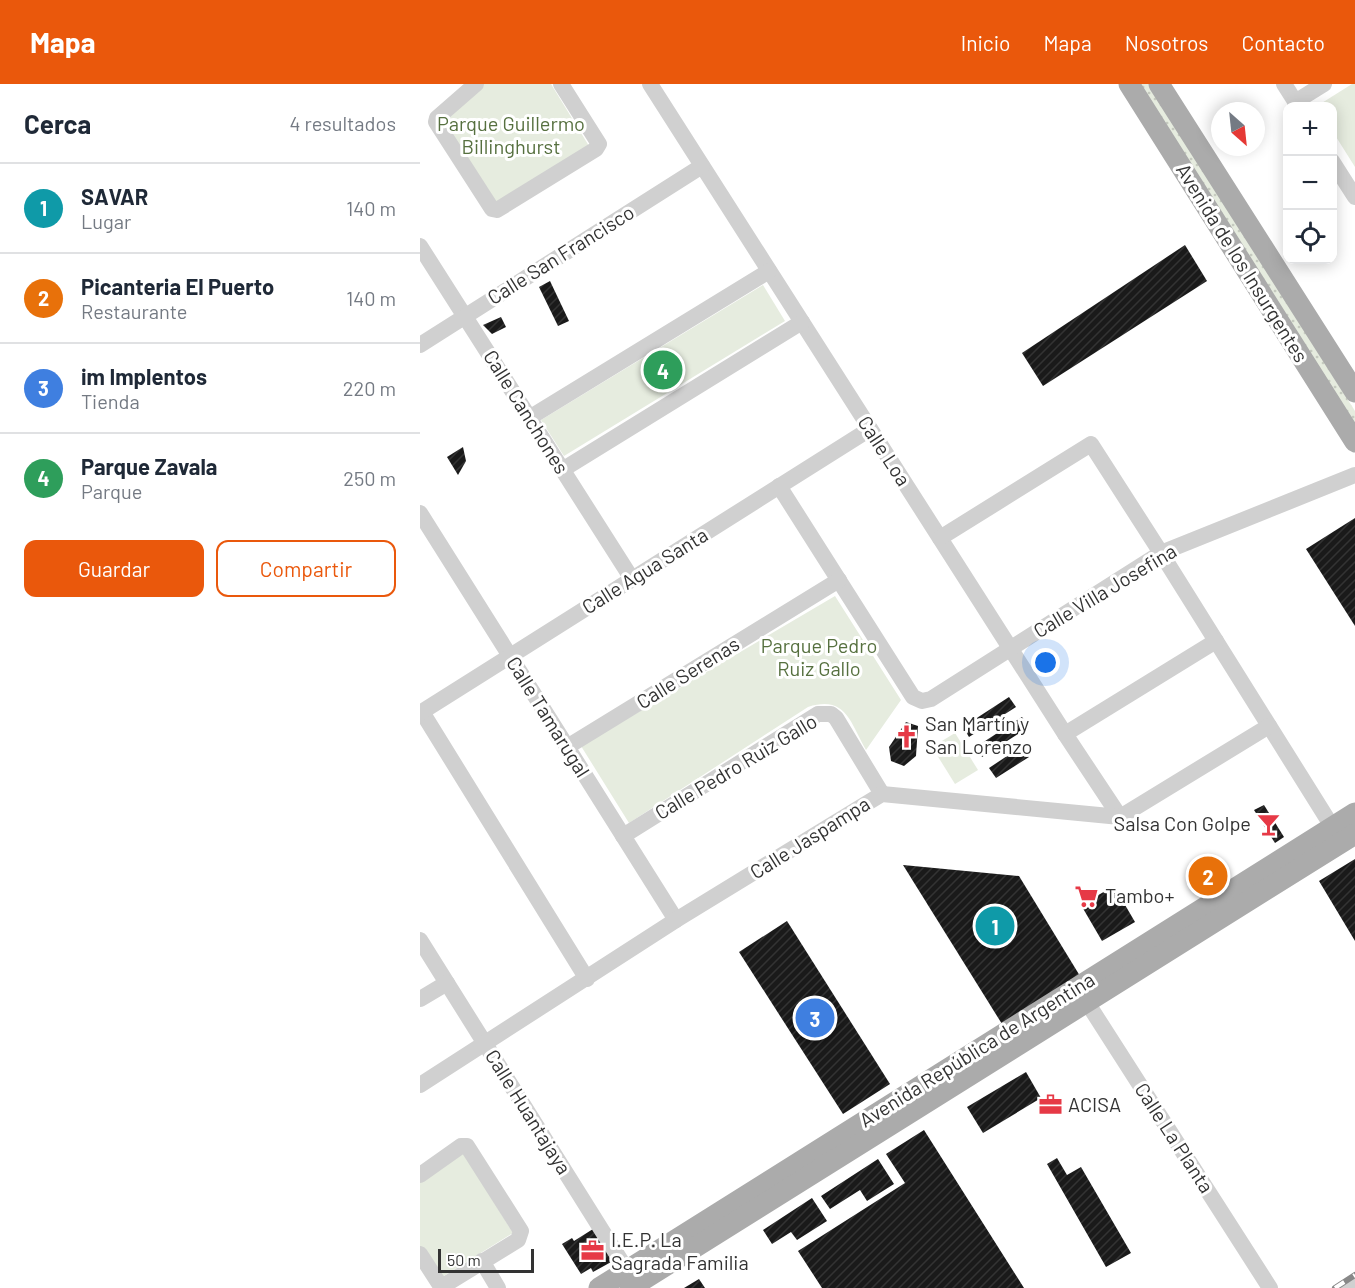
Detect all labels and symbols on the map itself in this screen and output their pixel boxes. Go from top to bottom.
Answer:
north arrow [1211,102,1265,156]
park label: Parque Guillermo Billinghurst [437,111,585,158]
street label: Avenida de los Insurgentes [1172,159,1314,366]
street label: Calle San Francisco [483,199,638,309]
street label: Calle Canchones [479,345,575,478]
pin: 4 [644,348,682,392]
street label: Calle Loa [853,411,916,490]
street label: Calle Agua Santa [577,522,712,618]
street label: Calle Villa Josefina [1029,538,1180,642]
street label: Calle Serenas [632,631,743,713]
park label: Parque Pedro Ruiz Gallo [761,633,877,680]
your location [1031,648,1060,677]
street label: Calle Tamarugal [502,652,596,781]
street label: Calle Pedro Ruiz Gallo [650,708,821,824]
place label: San Martín y San Lorenzo [925,711,1032,758]
church icon: San Martín y San Lorenzo [894,723,920,749]
street label: Calle Jaspampa [745,791,874,884]
place label: Salsa Con Golpe [1114,811,1251,835]
bar icon: Salsa Con Golpe [1256,811,1282,837]
pin: 2 [1188,854,1228,898]
supermarket icon: Tambo+ [1074,883,1100,909]
place label: Tambo+ [1105,883,1175,907]
pin: 1 [976,904,1014,948]
street label: Avenida República de Argentina [855,967,1098,1132]
pin: 3 [796,996,834,1040]
street label: Calle Huantajaya [481,1045,577,1178]
street label: Calle La Planta [1130,1078,1219,1197]
office icon: ACISA [1037,1092,1063,1118]
place label: ACISA [1068,1092,1121,1116]
place label: I.E.P. La Sagrada Familia [611,1227,749,1274]
office icon: I.E.P. La Sagrada Familia [580,1238,606,1264]
scale bar [438,1246,534,1274]

